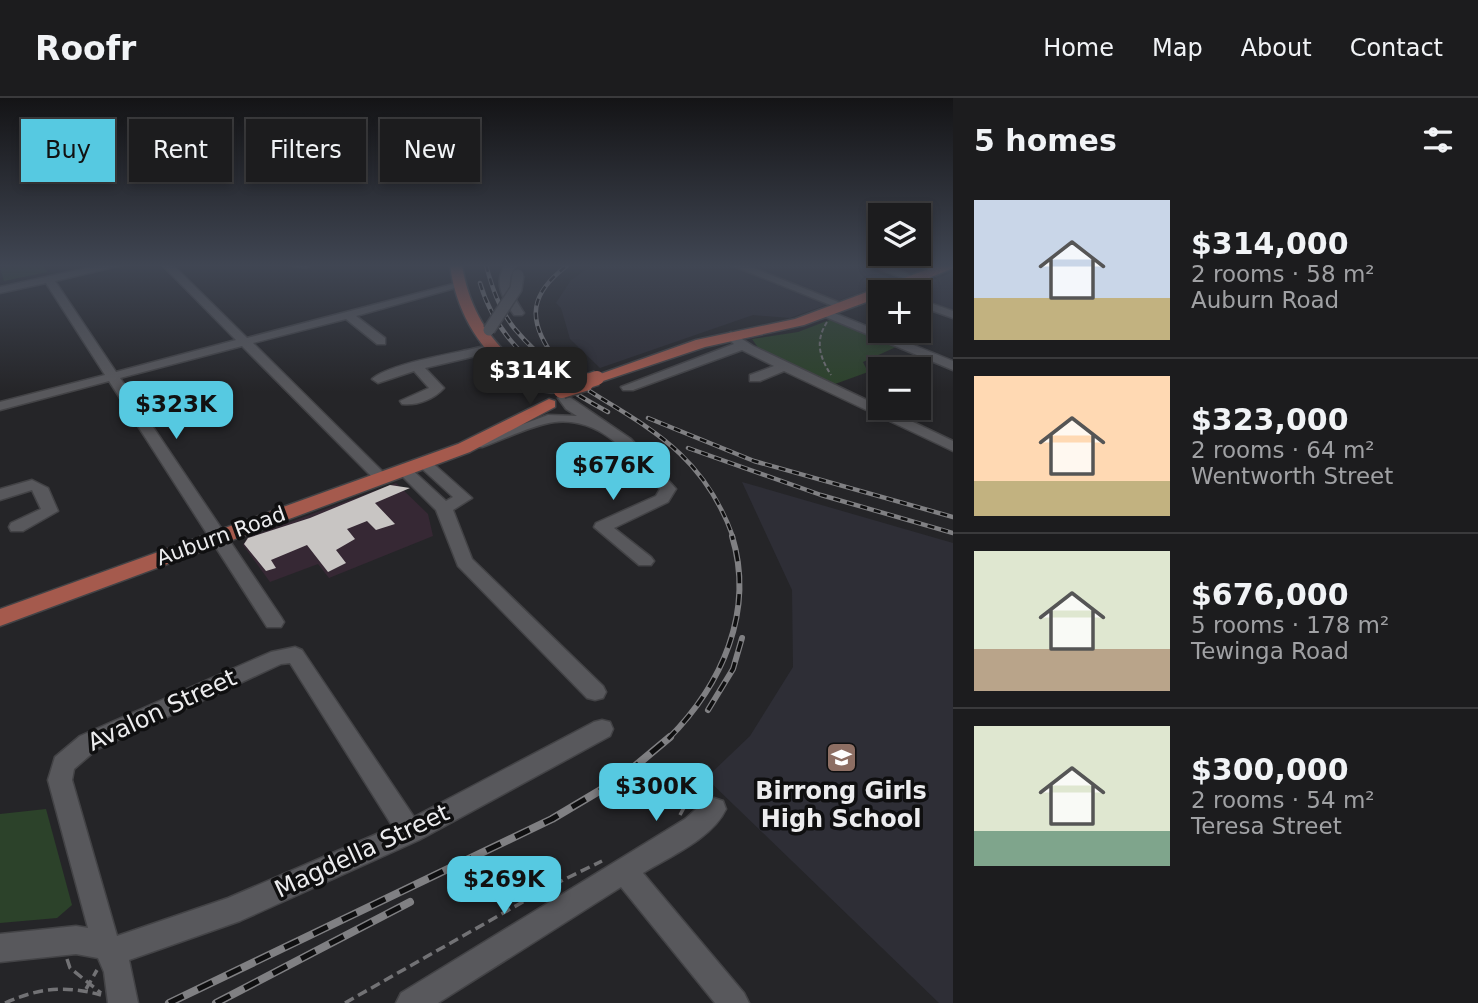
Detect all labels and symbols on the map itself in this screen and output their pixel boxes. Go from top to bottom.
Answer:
pin: $314K [481,348,579,407]
pin: $323K [127,382,225,441]
pin: $676K [564,442,662,502]
street label: Auburn Road [153,502,289,570]
street label: Avalon Street [83,663,241,757]
school or university icon: Birrong Girls High School [824,740,858,774]
pin: $300K [607,764,705,823]
place label: Birrong Girls High School [755,777,927,833]
street label: Magdella Street [270,798,454,904]
pin: $269K [455,856,553,916]

